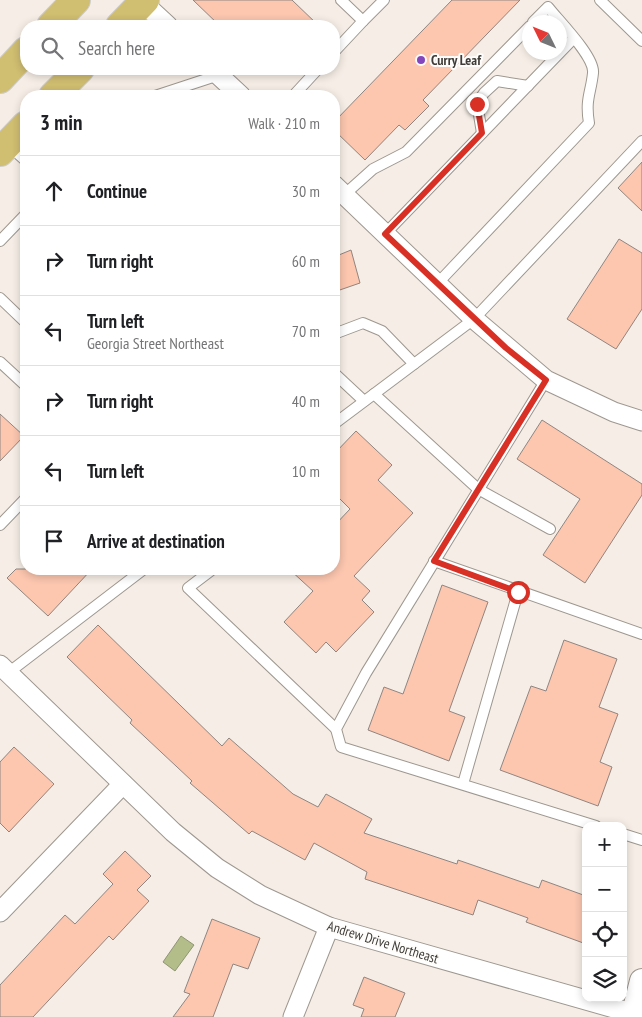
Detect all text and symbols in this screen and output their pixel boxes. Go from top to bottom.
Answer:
north arrow [522,15,567,60]
search box [20,20,340,75]
icon: search [38,34,66,62]
text: Search here [78,36,155,60]
place label: Curry Leaf [431,51,482,69]
marker: Curry Leaf [415,54,427,66]
route end [466,93,489,116]
text: 3 min [40,109,82,136]
text: Walk · 210 m [248,113,320,133]
icon: ahead [40,177,68,205]
text: Continue [87,179,147,203]
text: 30 m [292,181,320,201]
icon: right [40,247,68,275]
text: Turn right [87,249,153,273]
text: 60 m [292,251,320,271]
text: Turn left [87,309,144,333]
icon: left [40,317,68,345]
text: 70 m [292,321,320,341]
text: Georgia Street Northeast [87,333,224,353]
icon: right [40,387,68,415]
text: Turn right [87,389,153,413]
text: 40 m [292,391,320,411]
icon: left [40,457,68,485]
text: Turn left [87,459,144,483]
text: 10 m [292,461,320,481]
icon: arrive [40,527,68,555]
text: Arrive at destination [87,529,225,553]
route start [507,581,530,604]
map controls [582,822,627,1002]
button: + [582,822,627,867]
button: − [582,867,627,912]
button: locate [582,912,627,957]
street label: Andrew Drive Northeast [325,917,441,968]
button: layers [582,957,627,1002]

